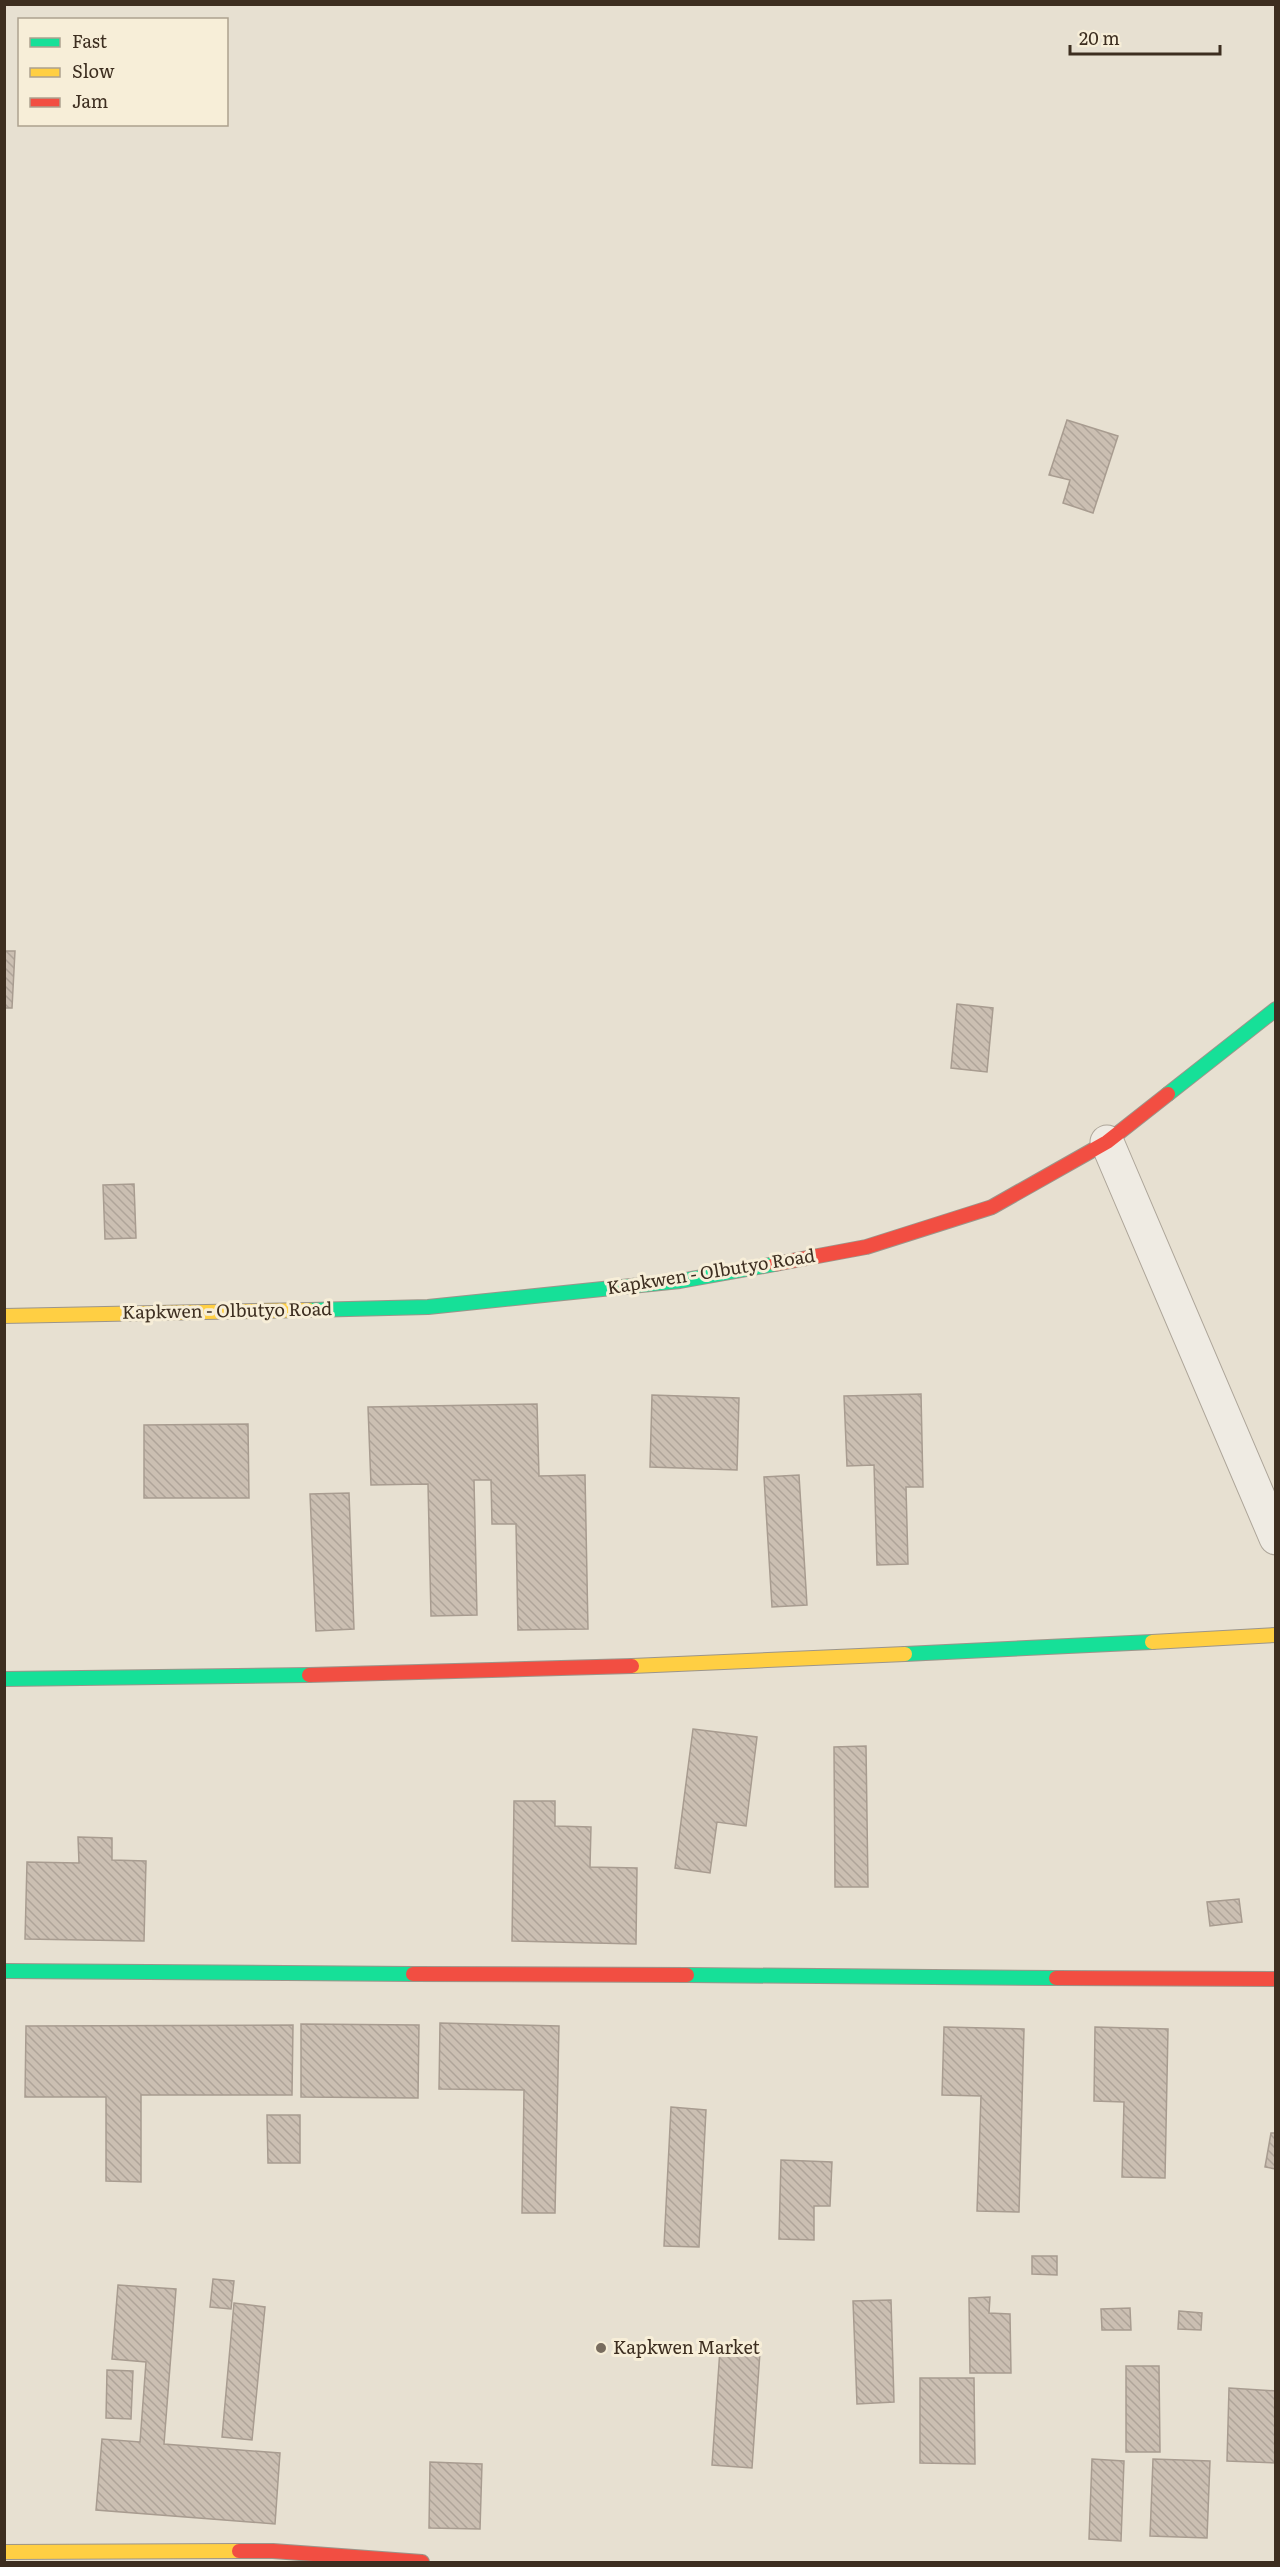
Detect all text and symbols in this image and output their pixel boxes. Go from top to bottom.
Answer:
legend [18,18,228,126]
scale bar [1070,18,1220,56]
text: 20 m [1079,24,1120,51]
text: Fast [72,27,108,54]
text: Slow [72,57,115,84]
text: Jam [72,87,108,114]
street label: Kapkwen - Olbutyo Road [605,1241,817,1300]
street label: Kapkwen - Olbutyo Road [122,1294,332,1325]
place label: Kapkwen Market [613,2333,760,2360]
marker: Kapkwen Market [594,2341,608,2355]

